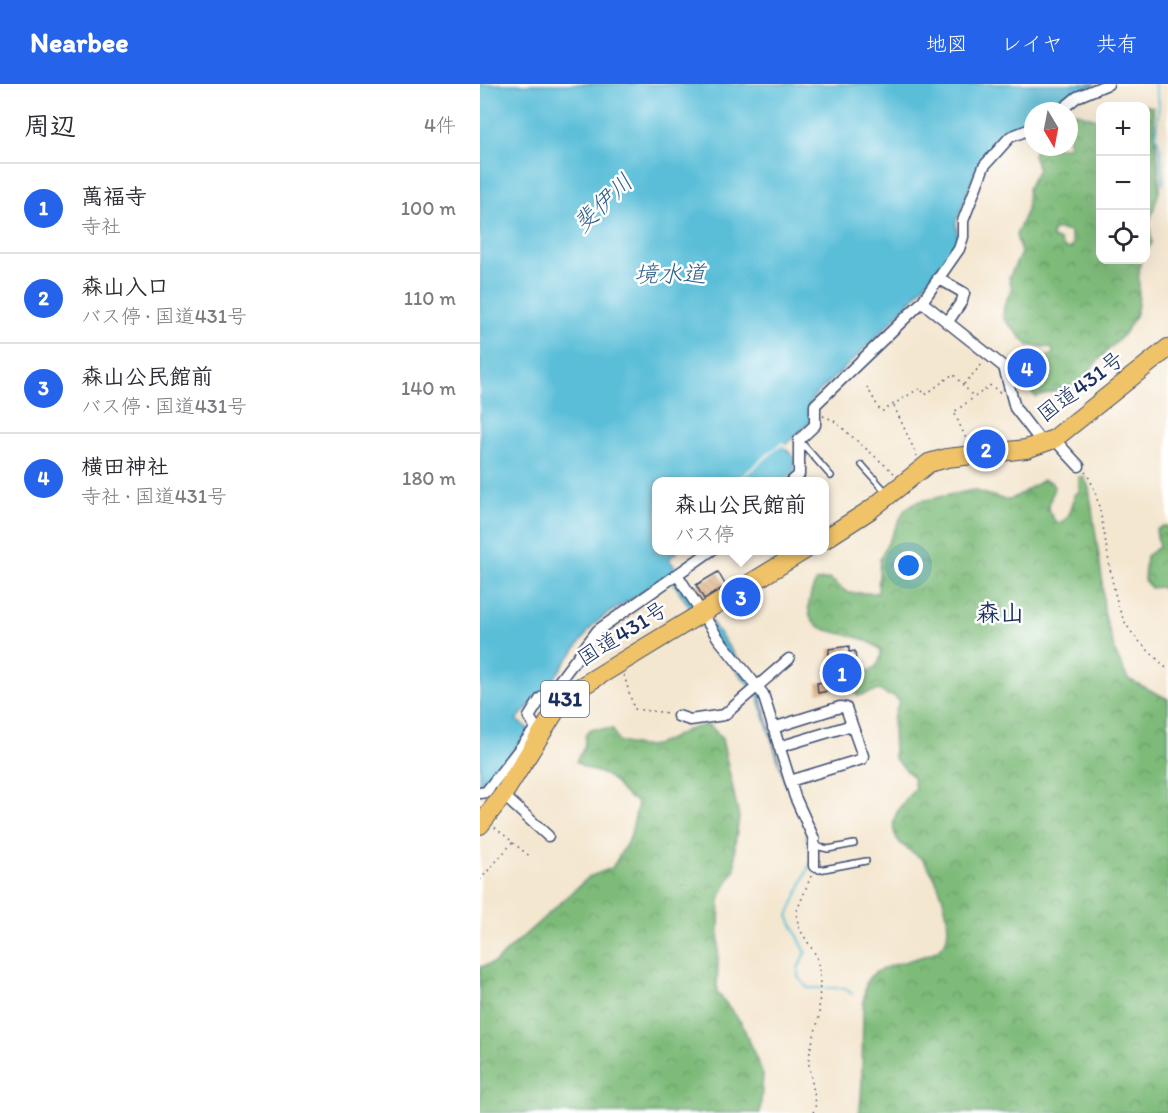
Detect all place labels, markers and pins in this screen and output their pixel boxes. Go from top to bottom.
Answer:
pin: 4 [1008,346,1046,390]
pin: 2 [966,426,1006,472]
pin: 3 [722,574,760,620]
pin: 1 [822,650,862,696]

